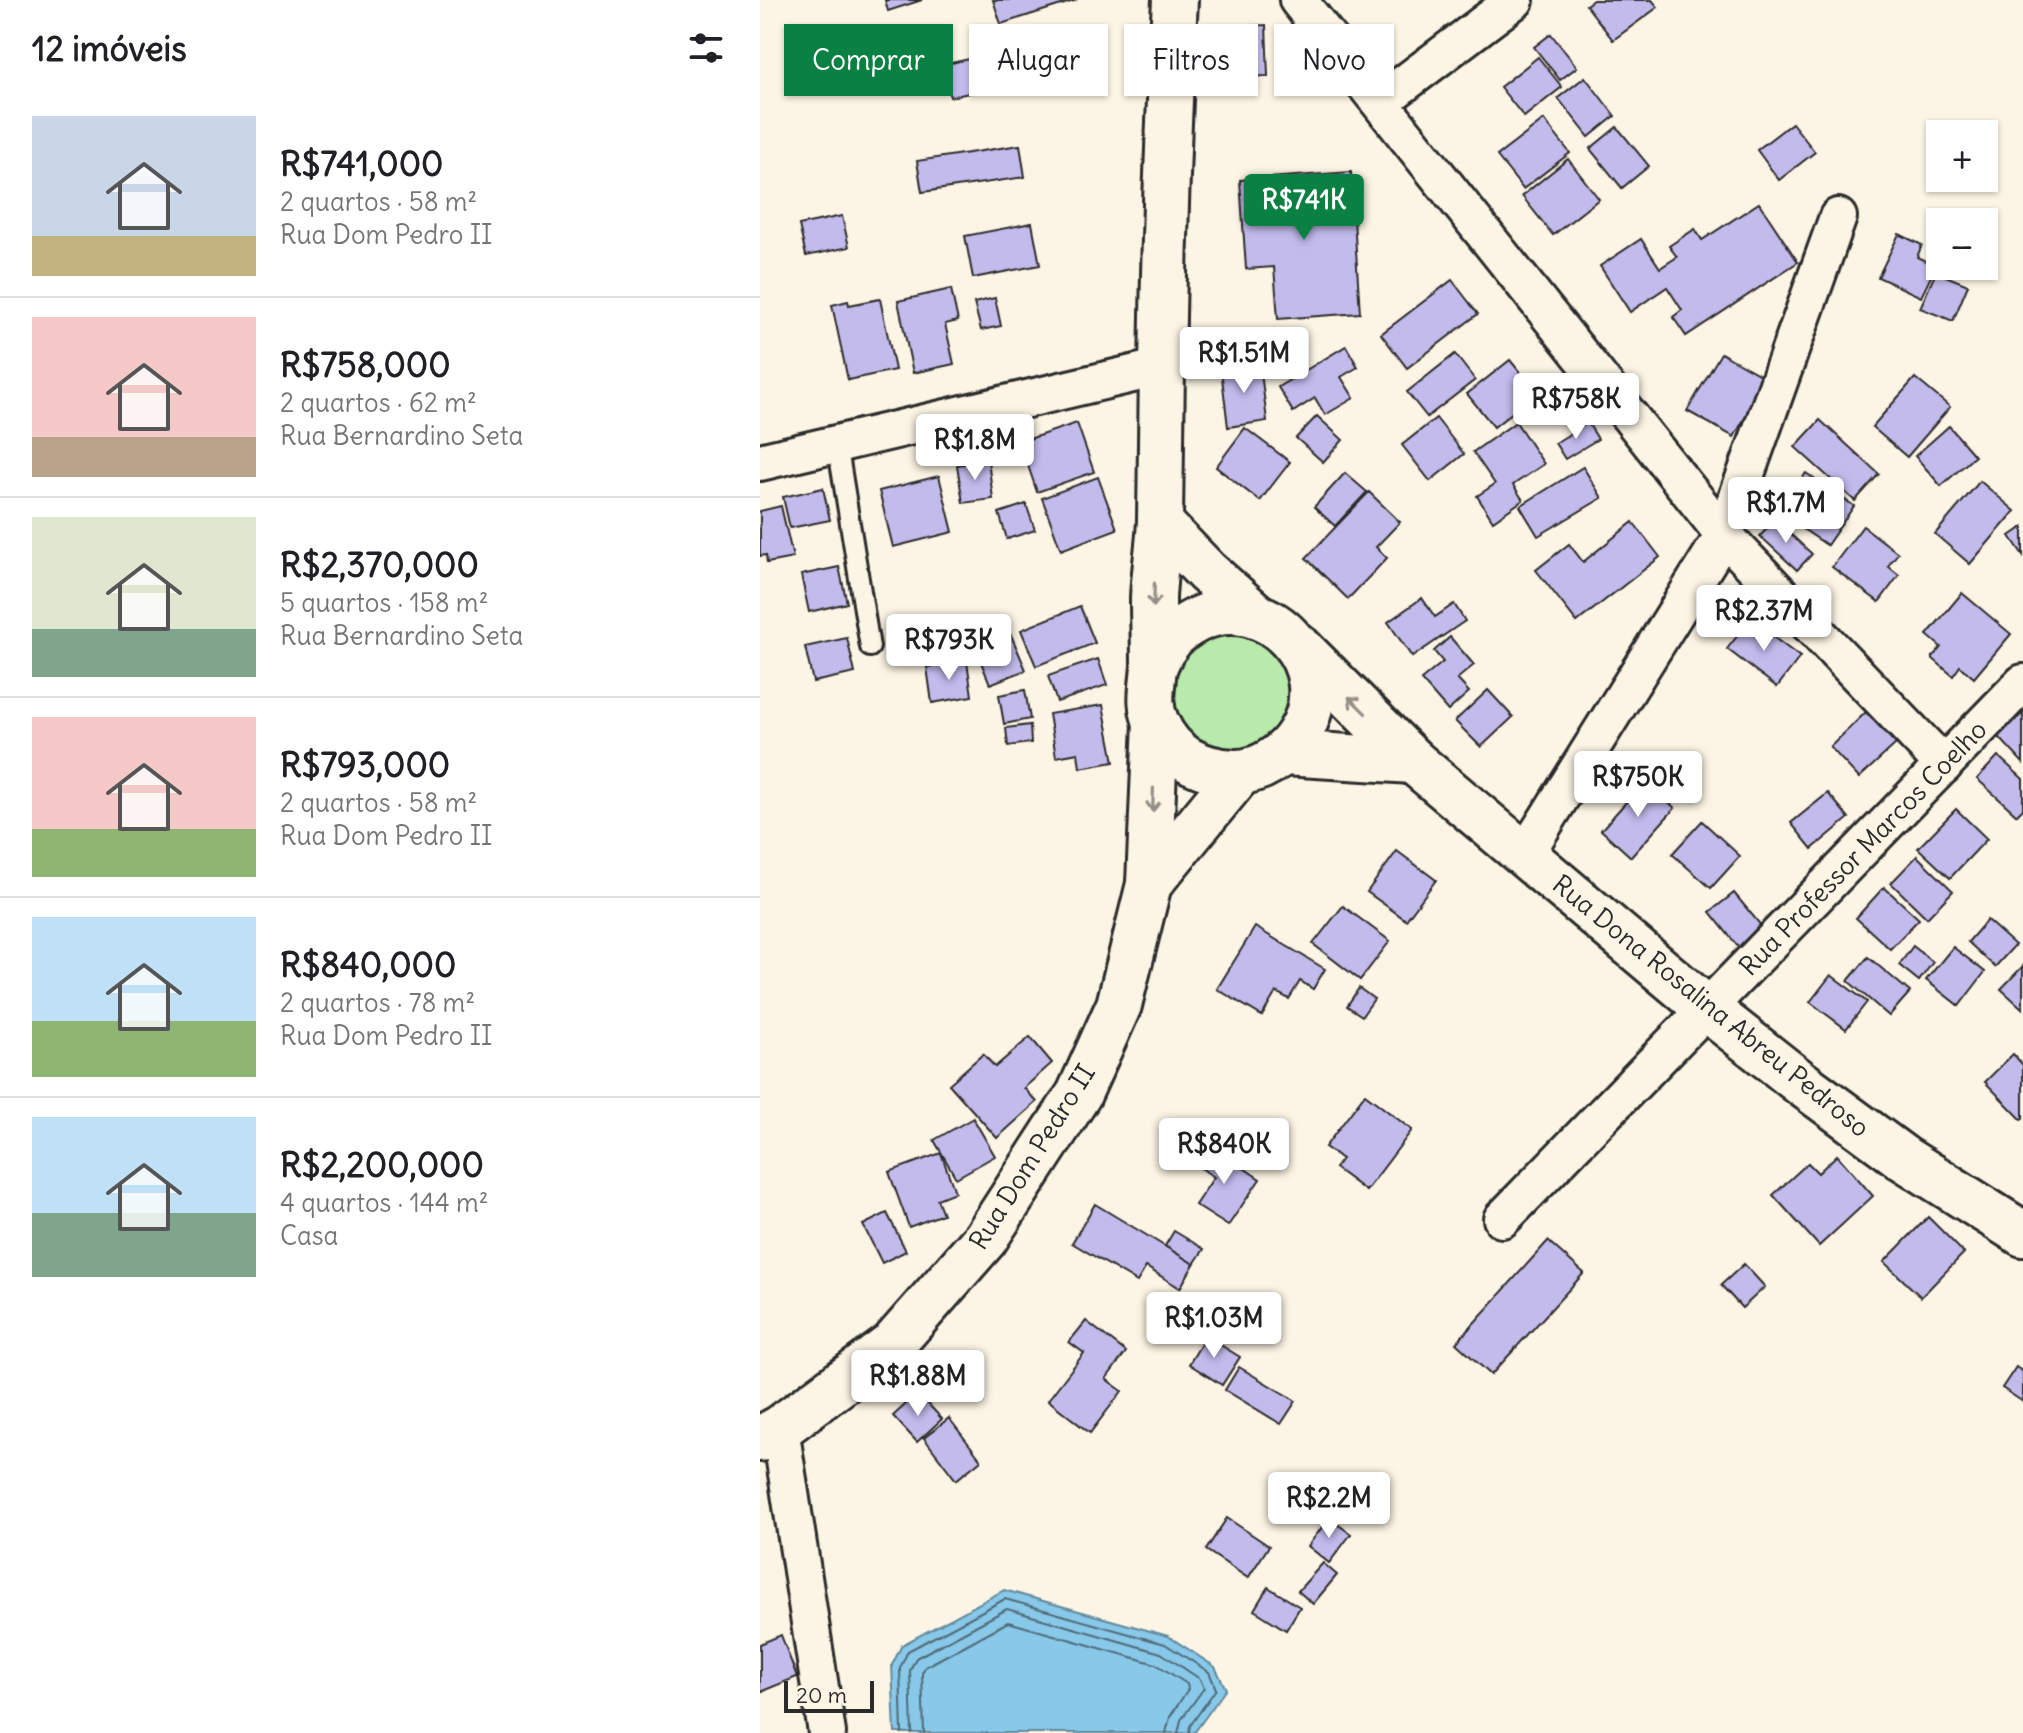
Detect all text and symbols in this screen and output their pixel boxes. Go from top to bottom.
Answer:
chip: Comprar [784,24,953,96]
chip: Alugar [969,24,1108,96]
chip: Filtros [1124,24,1258,96]
chip: Novo [1274,24,1394,96]
icon: filters [684,26,728,70]
text: 12 imóveis [32,27,187,70]
map controls [1926,120,1998,280]
button: + [1926,120,1998,192]
text: R$741,000 [280,142,443,185]
icon: home [96,148,192,244]
pin: R$741K [1239,174,1369,242]
text: R$741K [1262,183,1346,216]
text: 2 quartos · 58 m² [280,185,477,218]
button: − [1926,208,1998,280]
text: Rua Dom Pedro II [280,218,492,251]
pin: R$1.51M [1170,327,1318,395]
text: R$1.51M [1198,336,1290,369]
text: R$758,000 [280,343,451,386]
icon: home [96,349,192,445]
pin: R$758K [1511,373,1641,441]
text: R$758K [1531,382,1621,415]
text: 2 quartos · 62 m² [280,386,477,419]
pin: R$1.8M [910,414,1040,482]
text: Rua Bernardino Seta [280,419,523,452]
text: R$1.8M [934,423,1016,456]
pin: R$1.7M [1721,477,1851,545]
text: R$1.7M [1746,486,1826,519]
text: R$2,370,000 [280,543,479,586]
icon: home [96,549,192,645]
one-way arrow [1146,581,1161,608]
pin: R$2.37M [1690,585,1838,653]
text: 5 quartos · 158 m² [280,586,488,619]
text: R$2.37M [1714,594,1814,627]
pin: R$793K [884,614,1014,682]
text: Rua Bernardino Seta [280,619,523,652]
text: R$793K [904,623,994,656]
one-way arrow [1347,696,1367,715]
street label: Rua Professor Marcos Coelho [1732,713,1993,982]
text: R$793,000 [280,743,450,786]
icon: home [96,749,192,845]
pin: R$750K [1573,751,1703,819]
text: R$750K [1592,760,1684,793]
text: 2 quartos · 58 m² [280,786,477,819]
one-way arrow [1145,786,1160,813]
text: Rua Dom Pedro II [280,819,492,852]
street label: Rua Dona Rosalina Abreu Pedroso [1546,867,1877,1144]
text: R$840,000 [280,943,456,986]
icon: home [96,949,192,1045]
text: 2 quartos · 78 m² [280,986,475,1019]
text: Rua Dom Pedro II [280,1019,492,1052]
street label: Rua Dom Pedro II [961,1058,1102,1256]
pin: R$840K [1159,1118,1289,1186]
text: R$840K [1177,1127,1271,1160]
text: R$2,200,000 [280,1143,484,1186]
icon: home [96,1149,192,1245]
text: 4 quartos · 144 m² [280,1186,489,1219]
text: Casa [280,1219,338,1252]
pin: R$1.03M [1140,1292,1288,1360]
text: R$1.03M [1164,1301,1264,1334]
pin: R$1.88M [844,1350,992,1418]
text: R$1.88M [869,1359,967,1392]
pin: R$2.2M [1264,1472,1394,1540]
text: R$2.2M [1286,1481,1372,1514]
scale bar [784,1677,874,1713]
text: 20 m [796,1681,847,1709]

